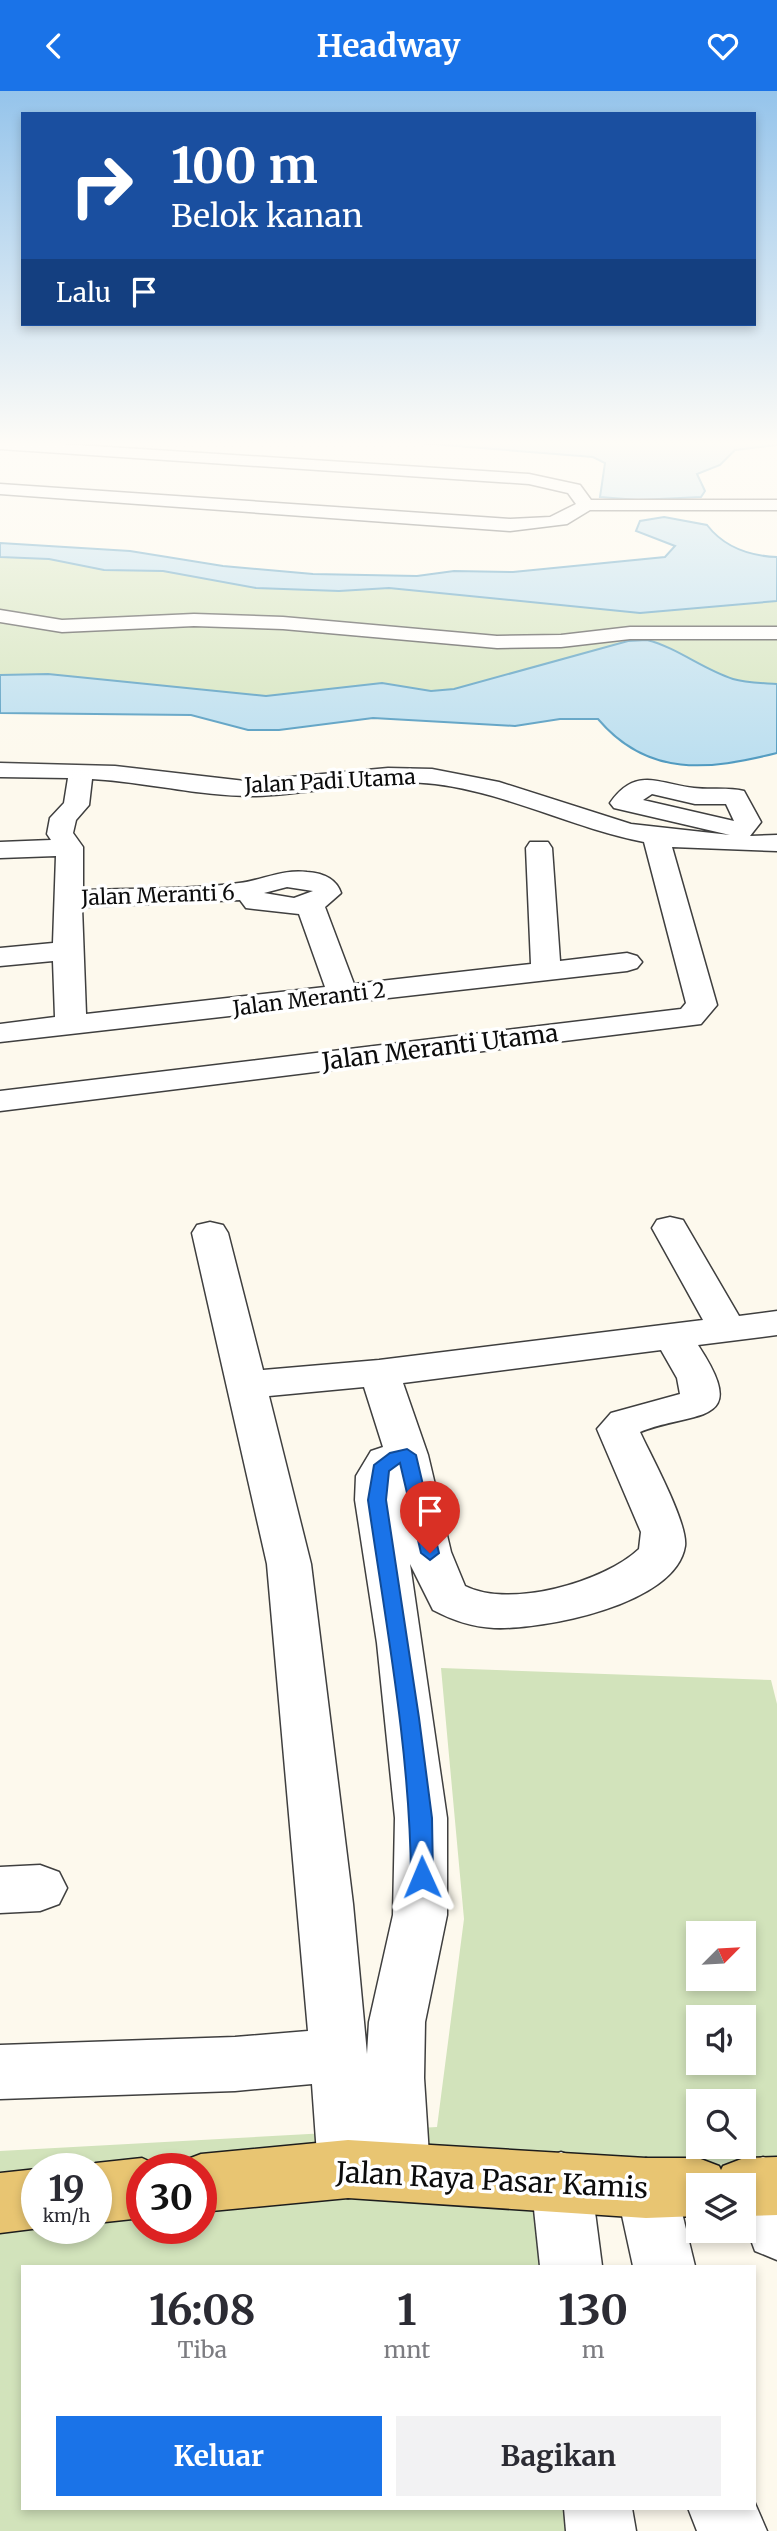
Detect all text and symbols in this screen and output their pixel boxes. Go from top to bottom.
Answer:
text: Headway [316,26,461,66]
icon: back [35,27,73,65]
icon: heart [704,27,742,65]
text: 100 m [171,135,318,196]
icon: right [56,140,147,231]
text: Belok kanan [171,196,363,236]
icon: arrive [125,273,163,311]
text: Lalu [56,276,111,309]
street label: Jalan Padi Utama [243,763,416,799]
street label: Jalan Meranti 6 [80,879,235,911]
street label: Jalan Meranti 2 [230,976,387,1022]
street label: Jalan Meranti Utama [319,1017,560,1077]
pin [400,1481,460,1553]
icon: arrive [411,1492,449,1530]
position arrow [385,1840,459,1914]
north arrow [686,1921,756,1991]
map controls [686,1921,756,2243]
button: sound [686,2005,756,2075]
button: search [686,2089,756,2159]
speed limit sign: 30 [126,2153,217,2244]
street label: Jalan Raya Pasar Kamis [334,2154,649,2206]
text: 19 [48,2167,85,2211]
button: layers [686,2173,756,2243]
text: km/h [43,2204,90,2227]
text: 16:08 [149,2284,256,2336]
text: 1 [397,2284,417,2336]
text: 130 [558,2284,628,2336]
text: Tiba [177,2335,227,2364]
text: mnt [383,2335,430,2364]
text: m [582,2335,605,2364]
button: Keluar [56,2416,382,2496]
button: Bagikan [396,2416,721,2496]

